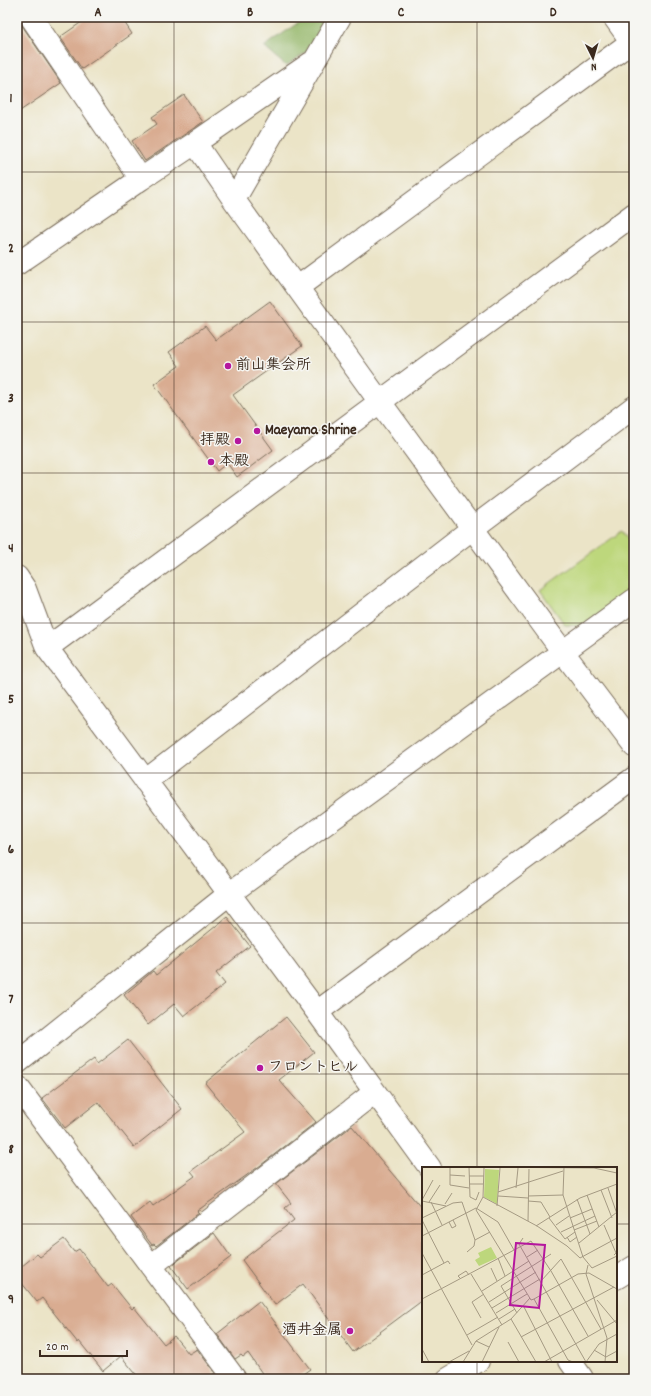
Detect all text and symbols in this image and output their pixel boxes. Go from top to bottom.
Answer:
text: A [94,4,102,23]
text: B [247,4,253,23]
text: C [398,4,405,23]
text: D [550,4,557,23]
north arrow [573,38,613,78]
text: N [590,58,597,74]
text: 1 [10,90,13,109]
text: 2 [8,240,14,259]
place label: 前山集会所 [236,355,311,377]
marker: 前山集会所 [223,361,233,371]
text: 3 [8,390,14,409]
place label: Maeyama Shrine [265,420,357,442]
marker: Maeyama Shrine [252,426,262,436]
place label: 拝殿 [200,430,230,452]
marker: 拝殿 [233,436,243,446]
place label: 本殿 [219,451,249,473]
marker: 本殿 [206,457,216,467]
text: 4 [8,540,14,559]
text: 5 [8,691,14,710]
text: 6 [8,841,15,860]
text: 7 [9,991,14,1010]
place label: フロントヒル [268,1057,358,1079]
marker: フロントヒル [255,1063,265,1073]
text: 8 [8,1141,14,1160]
inset map [422,1167,617,1362]
text: 9 [8,1291,14,1310]
place label: 酒井金属 [282,1320,342,1342]
marker: 酒井金属 [345,1326,355,1336]
scale bar [40,1332,127,1358]
text: 20 m [46,1339,69,1356]

